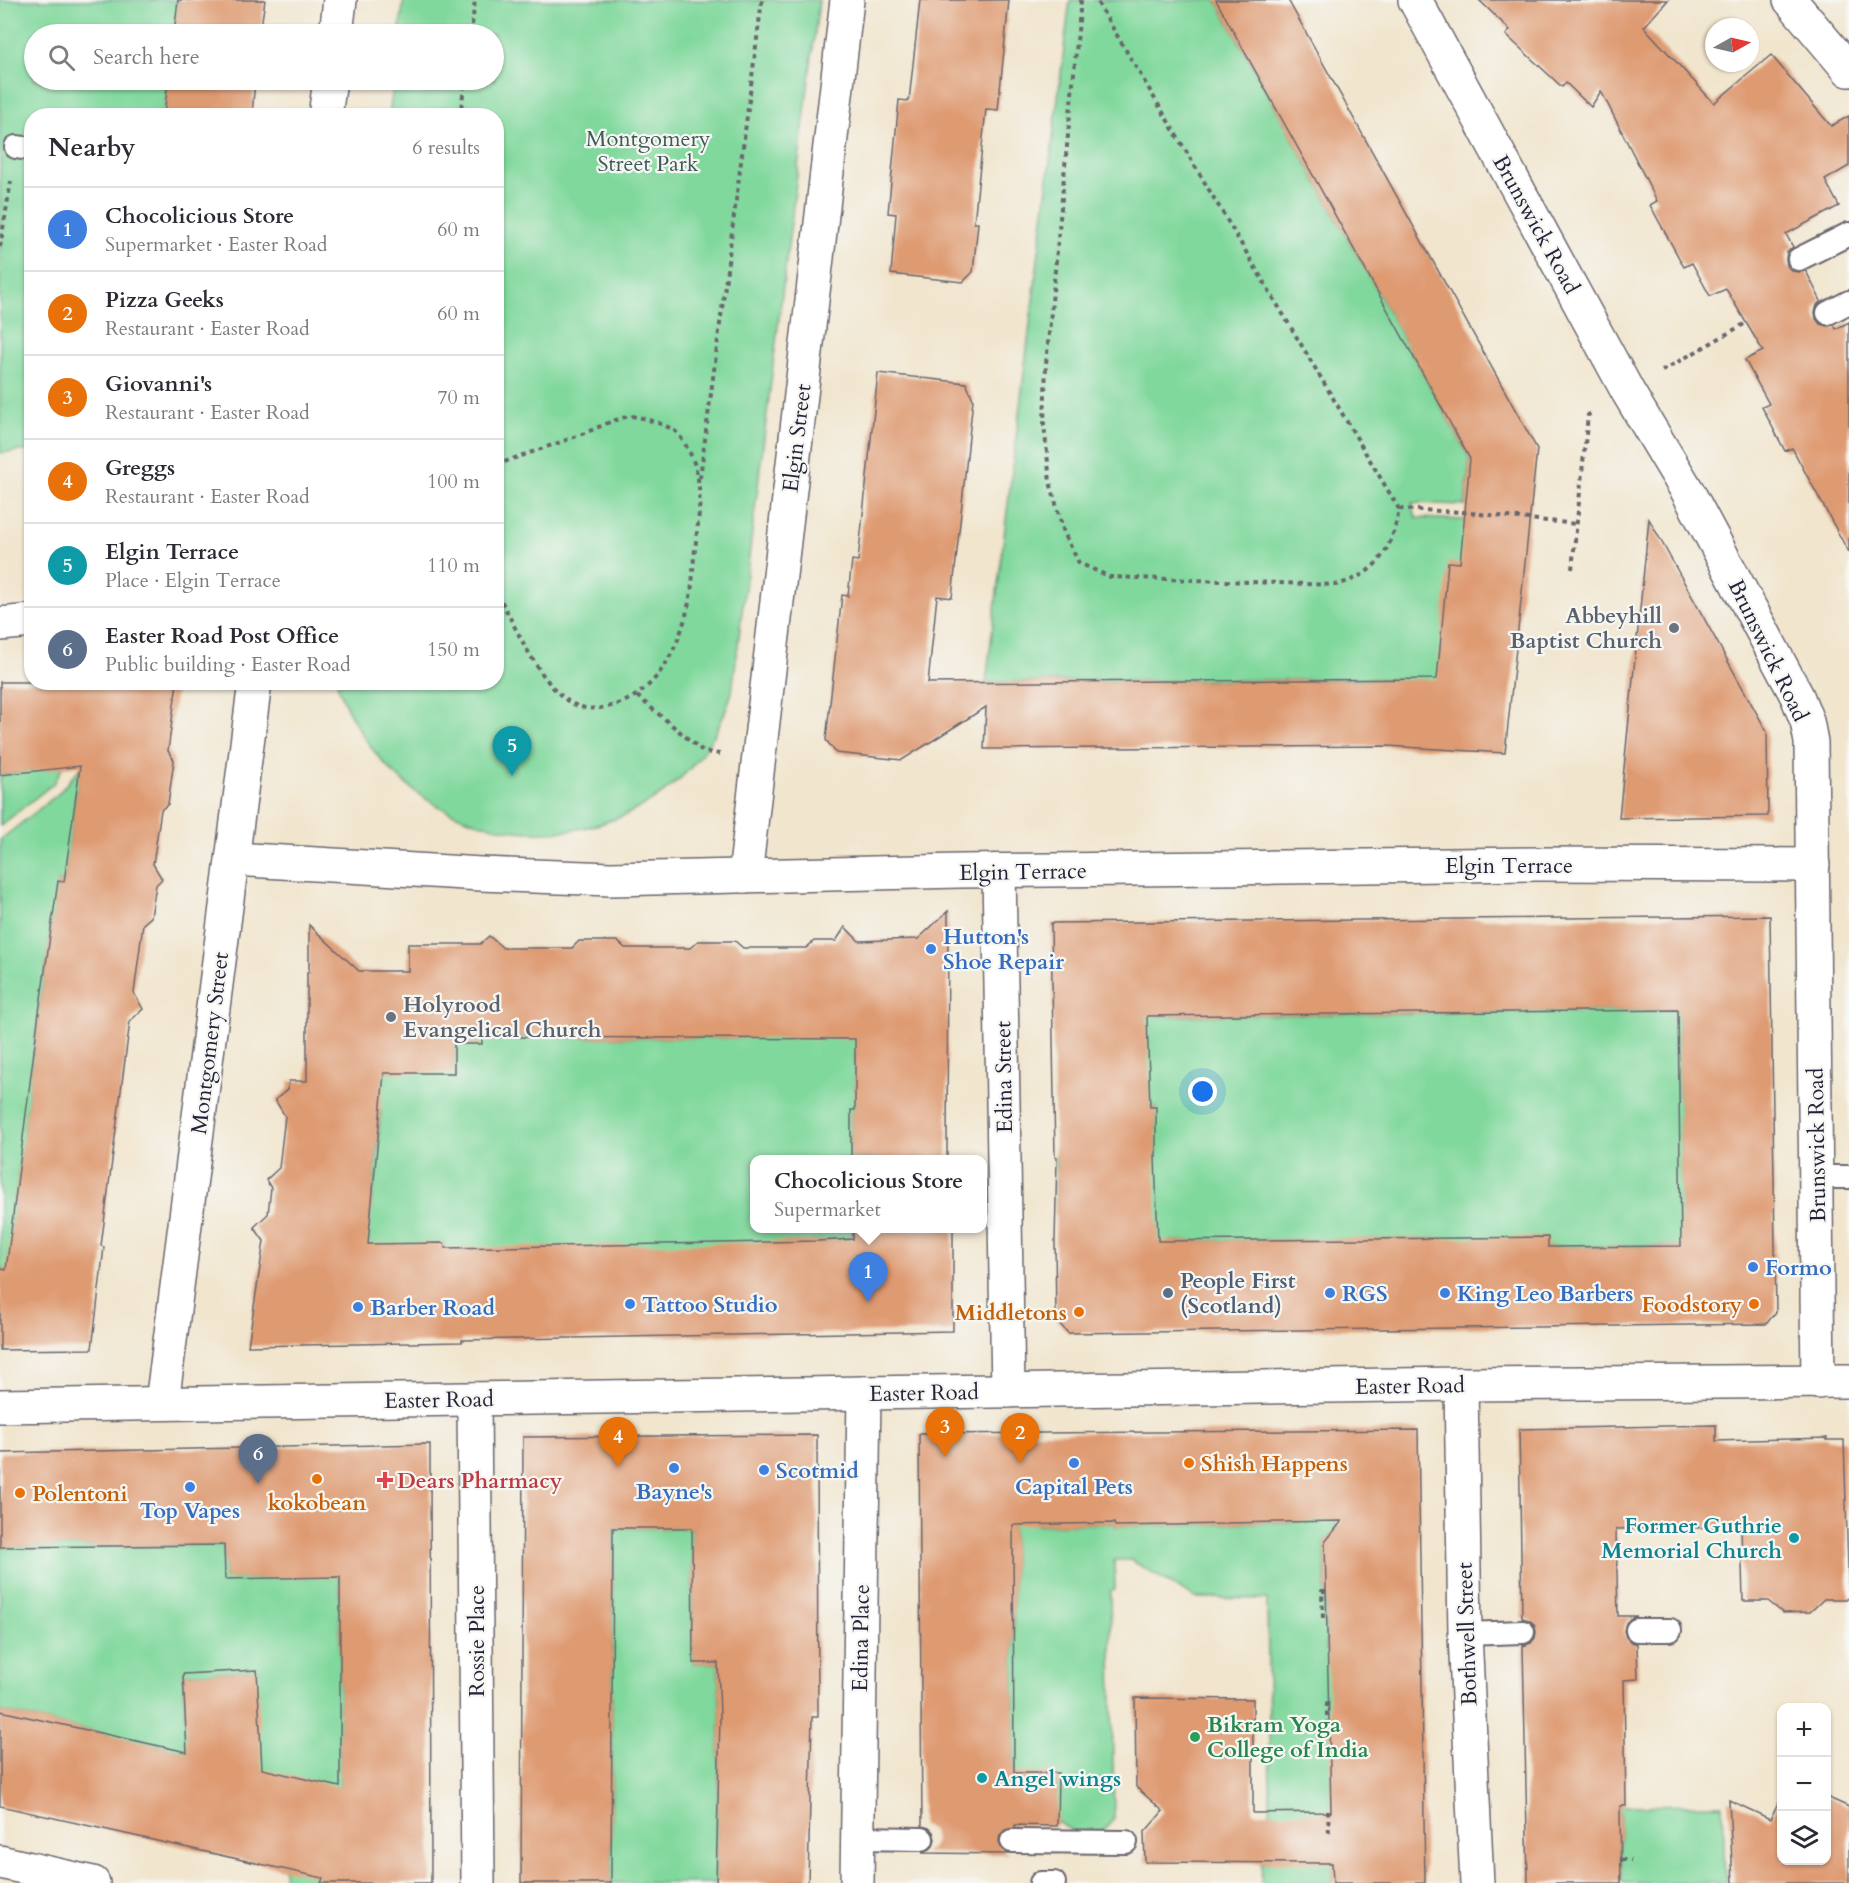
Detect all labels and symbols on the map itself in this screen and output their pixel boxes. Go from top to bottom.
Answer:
north arrow [1705,18,1759,72]
park label: Montgomery Street Park [586,124,711,179]
street label: Brunswick Road [1485,150,1587,300]
street label: Elgin Street [775,382,819,494]
street label: Brunswick Road [1721,574,1816,727]
place label: Abbeyhill Baptist Church [1510,601,1663,656]
marker: Abbeyhill Baptist Church [1667,621,1681,635]
pin: 5 [492,726,532,776]
street label: Elgin Terrace [1445,851,1573,881]
street label: Elgin Terrace [959,856,1087,888]
place label: Hutton's Shoe Repair [943,922,1064,977]
marker: Hutton's Shoe Repair [924,942,938,956]
street label: Montgomery Street [184,950,236,1136]
place label: Holyrood Evangelical Church [403,990,602,1045]
marker: Holyrood Evangelical Church [384,1010,398,1024]
street label: Edina Street [988,1021,1020,1133]
street label: Brunswick Road [1801,1067,1833,1223]
your location [1188,1077,1217,1106]
pin: 1 [848,1252,888,1302]
place label: Formo [1765,1253,1832,1283]
marker: Formo [1746,1260,1760,1274]
place label: People First (Scotland) [1180,1266,1296,1321]
place label: RGS [1342,1279,1388,1309]
place label: King Leo Barbers [1457,1279,1633,1309]
marker: People First (Scotland) [1161,1286,1175,1300]
marker: RGS [1323,1286,1337,1300]
marker: King Leo Barbers [1438,1286,1452,1300]
place label: Tattoo Studio [642,1290,778,1320]
place label: Foodstory [1642,1290,1742,1320]
place label: Barber Road [370,1293,495,1323]
marker: Tattoo Studio [623,1297,637,1311]
marker: Foodstory [1747,1297,1761,1311]
place label: Middletons [955,1298,1067,1328]
marker: Barber Road [351,1300,365,1314]
marker: Middletons [1072,1305,1086,1319]
street label: Easter Road [1355,1370,1465,1402]
street label: Easter Road [869,1377,979,1409]
street label: Easter Road [384,1384,494,1416]
pin: 3 [926,1408,964,1457]
pin: 2 [1000,1414,1040,1463]
pin: 4 [598,1418,638,1467]
pin: 6 [238,1434,278,1484]
place label: Shish Happens [1201,1449,1348,1479]
place label: Scotmid [776,1456,859,1486]
marker: Capital Pets [1067,1456,1081,1470]
marker: Shish Happens [1182,1456,1196,1470]
marker: Bayne's [667,1461,681,1475]
marker: Scotmid [757,1463,771,1477]
place label: Dears Pharmacy [397,1466,563,1496]
marker: kokobean [310,1472,324,1486]
place label: Capital Pets [1015,1472,1133,1502]
marker: Dears Pharmacy [378,1473,392,1487]
place label: Bayne's [636,1477,712,1507]
place label: Polentoni [32,1479,127,1509]
marker: Top Vapes [183,1480,197,1494]
marker: Polentoni [13,1486,27,1500]
place label: kokobean [268,1488,366,1518]
place label: Top Vapes [140,1496,240,1526]
place label: Former Guthrie Memorial Church [1601,1511,1782,1566]
marker: Former Guthrie Memorial Church [1787,1531,1801,1545]
street label: Bothwell Street [1450,1562,1484,1706]
street label: Edina Place [845,1584,877,1692]
street label: Rossie Place [462,1585,492,1697]
place label: Bikram Yoga College of India [1207,1710,1369,1765]
marker: Bikram Yoga College of India [1188,1730,1202,1744]
place label: Angel wings [994,1764,1121,1794]
marker: Angel wings [975,1771,989,1785]

